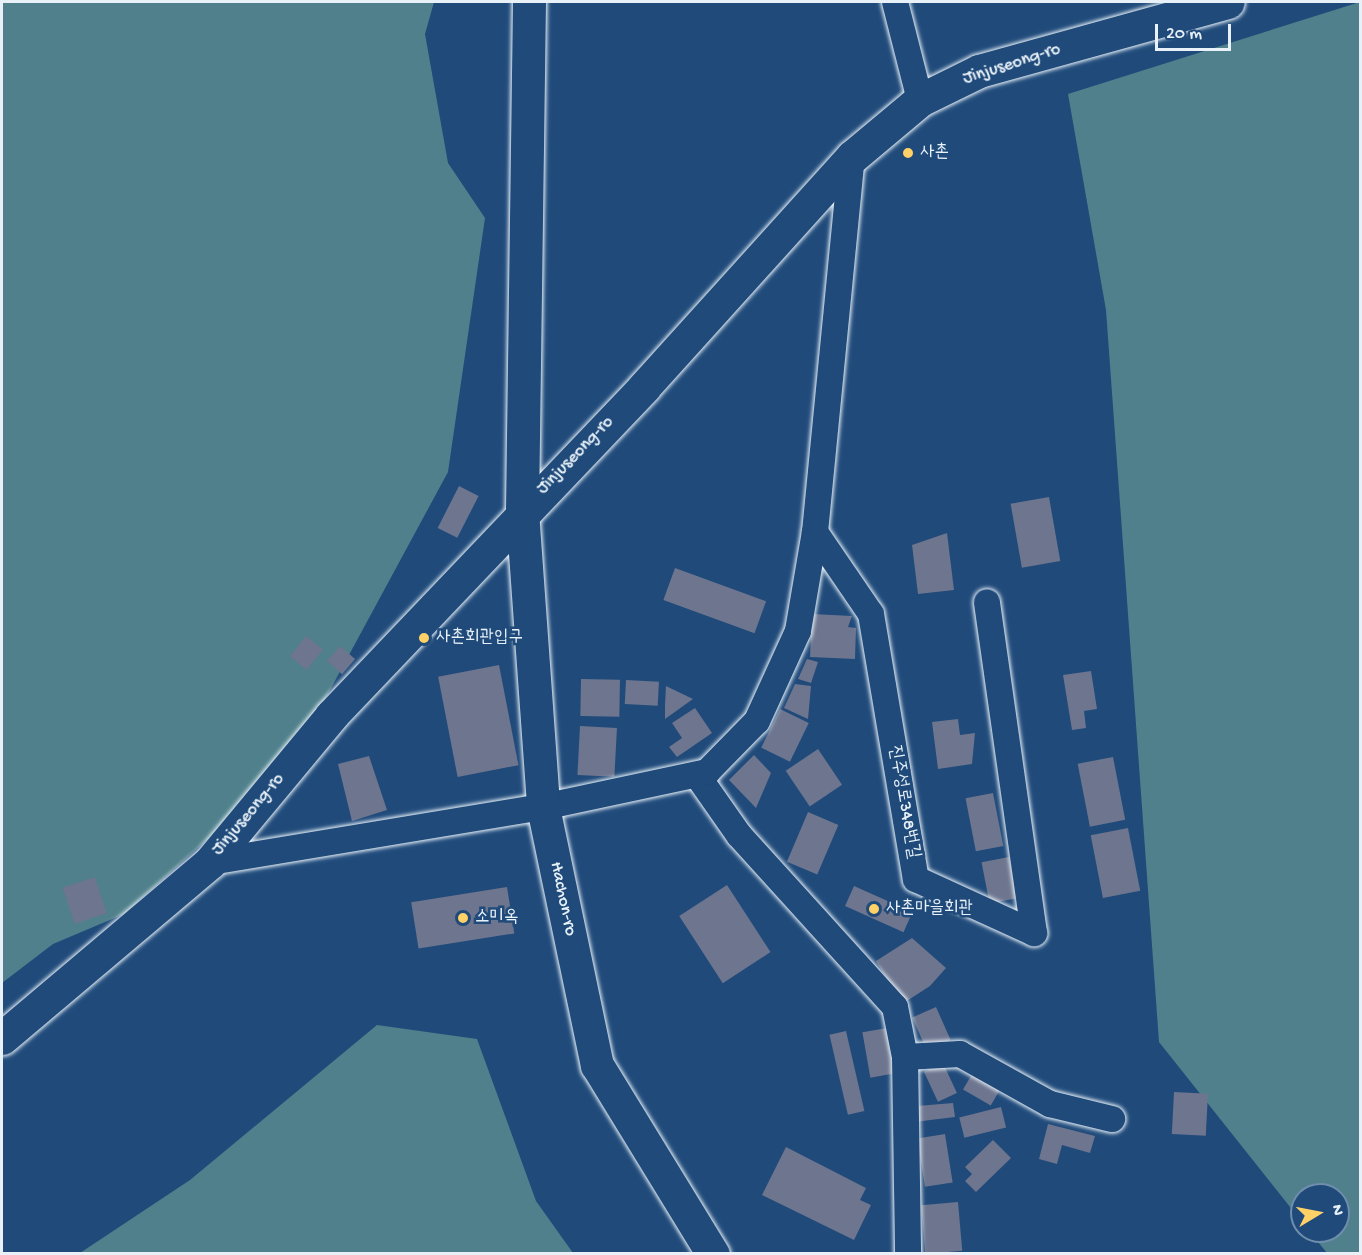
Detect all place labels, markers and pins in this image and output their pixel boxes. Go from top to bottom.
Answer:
place label: 사촌 [920,142,949,164]
marker: 사촌 [901,146,915,160]
place label: 사촌회관입구 [436,627,523,649]
marker: 사촌회관입구 [417,631,431,645]
place label: 사촌마을회관 [886,898,973,920]
marker: 사촌마을회관 [867,902,881,916]
place label: 소미옥 [475,907,518,929]
marker: 소미옥 [456,911,470,925]

